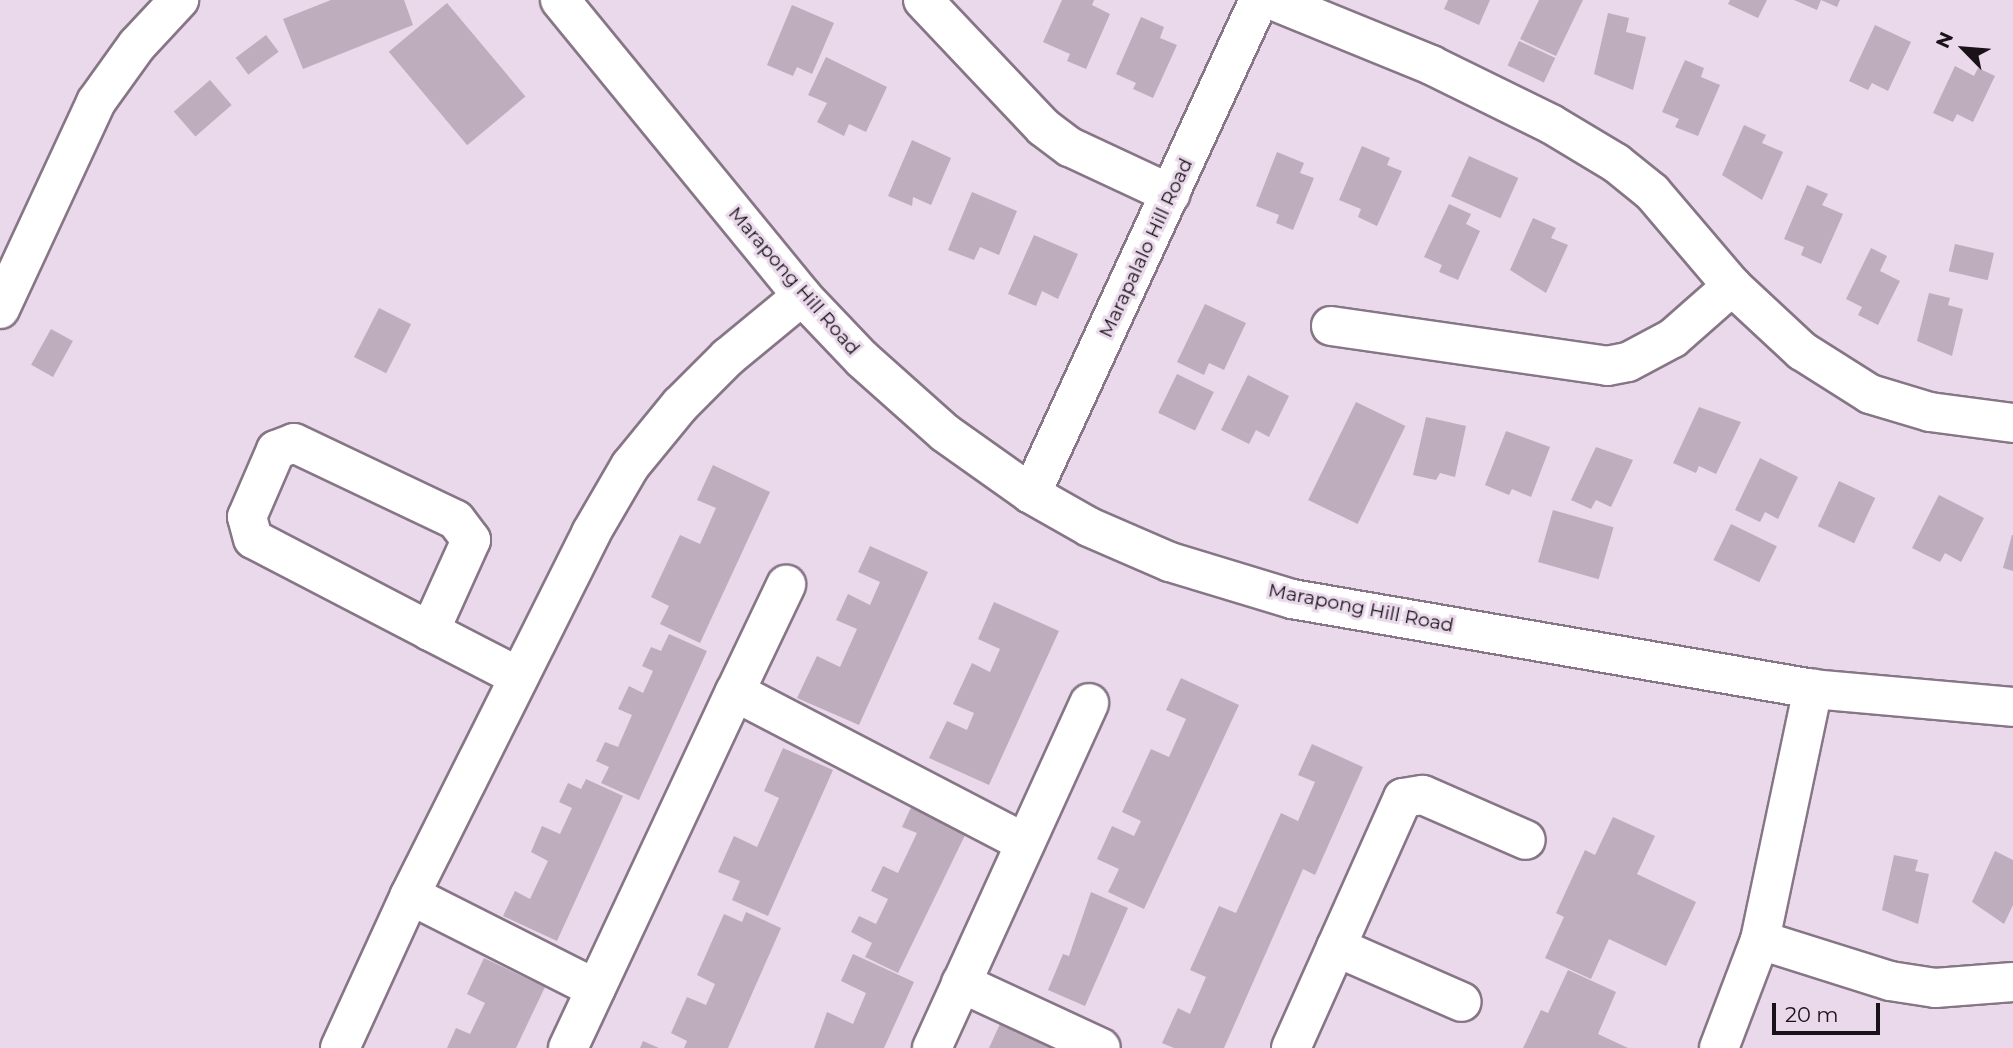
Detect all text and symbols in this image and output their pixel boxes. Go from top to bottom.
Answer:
north arrow [1929,14,1999,84]
text: N [1931,28,1958,52]
street label: Marapalalo Hill Road [1094,155,1198,341]
street label: Marapong Hill Road [724,202,864,360]
street label: Marapong Hill Road [1266,579,1456,637]
scale bar [1775,988,1884,1032]
text: 20 m [1785,1002,1839,1027]

